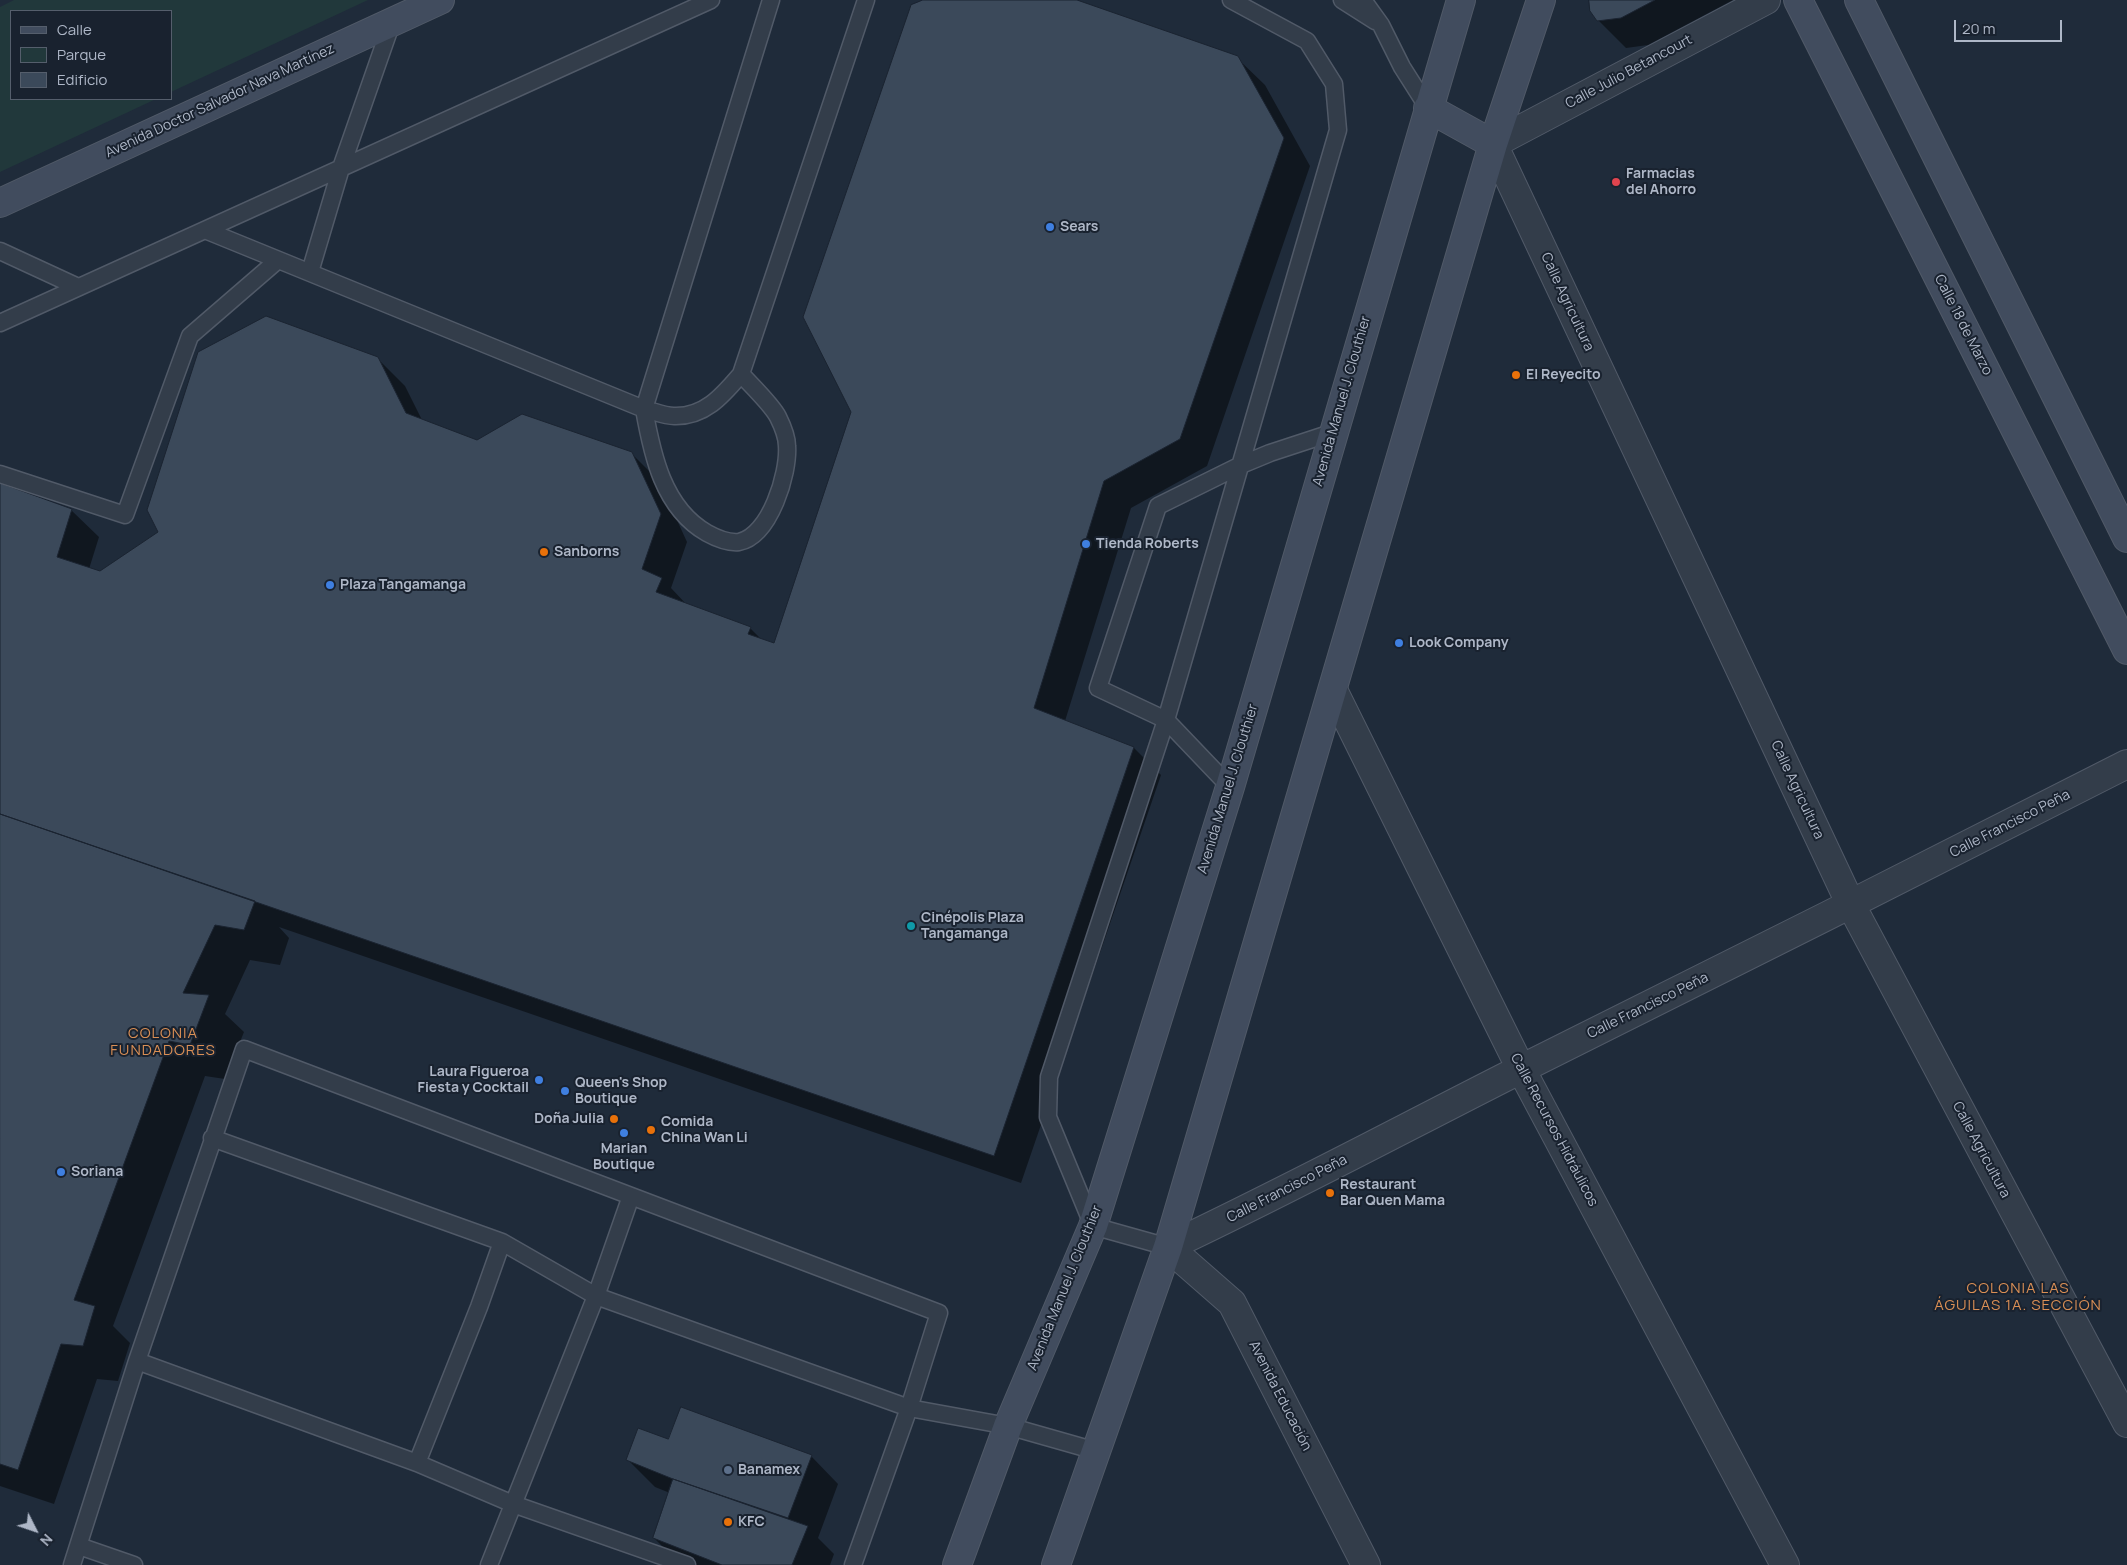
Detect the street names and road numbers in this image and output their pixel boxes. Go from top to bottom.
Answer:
street label: Calle Julio Betancourt [1563,31,1695,113]
street label: Avenida Doctor Salvador Nava Martínez [103,40,337,162]
street label: Calle Agricultura [1537,250,1597,354]
street label: Calle 18 de Marzo [1930,272,1996,378]
street label: Avenida Manuel J. Clouthier [1310,314,1374,488]
street label: Avenida Manuel J. Clouthier [1194,702,1262,876]
street label: Calle Agricultura [1767,738,1827,842]
street label: Calle Francisco Peña [1947,786,2073,862]
street label: Calle Francisco Peña [1585,969,1711,1043]
street label: Calle Recursos Hidráulicos [1507,1051,1601,1209]
street label: Calle Agricultura [1949,1099,2013,1201]
street label: Calle Francisco Peña [1224,1151,1350,1227]
street label: Avenida Manuel J. Clouthier [1024,1203,1106,1373]
street label: Avenida Educación [1245,1338,1315,1454]

